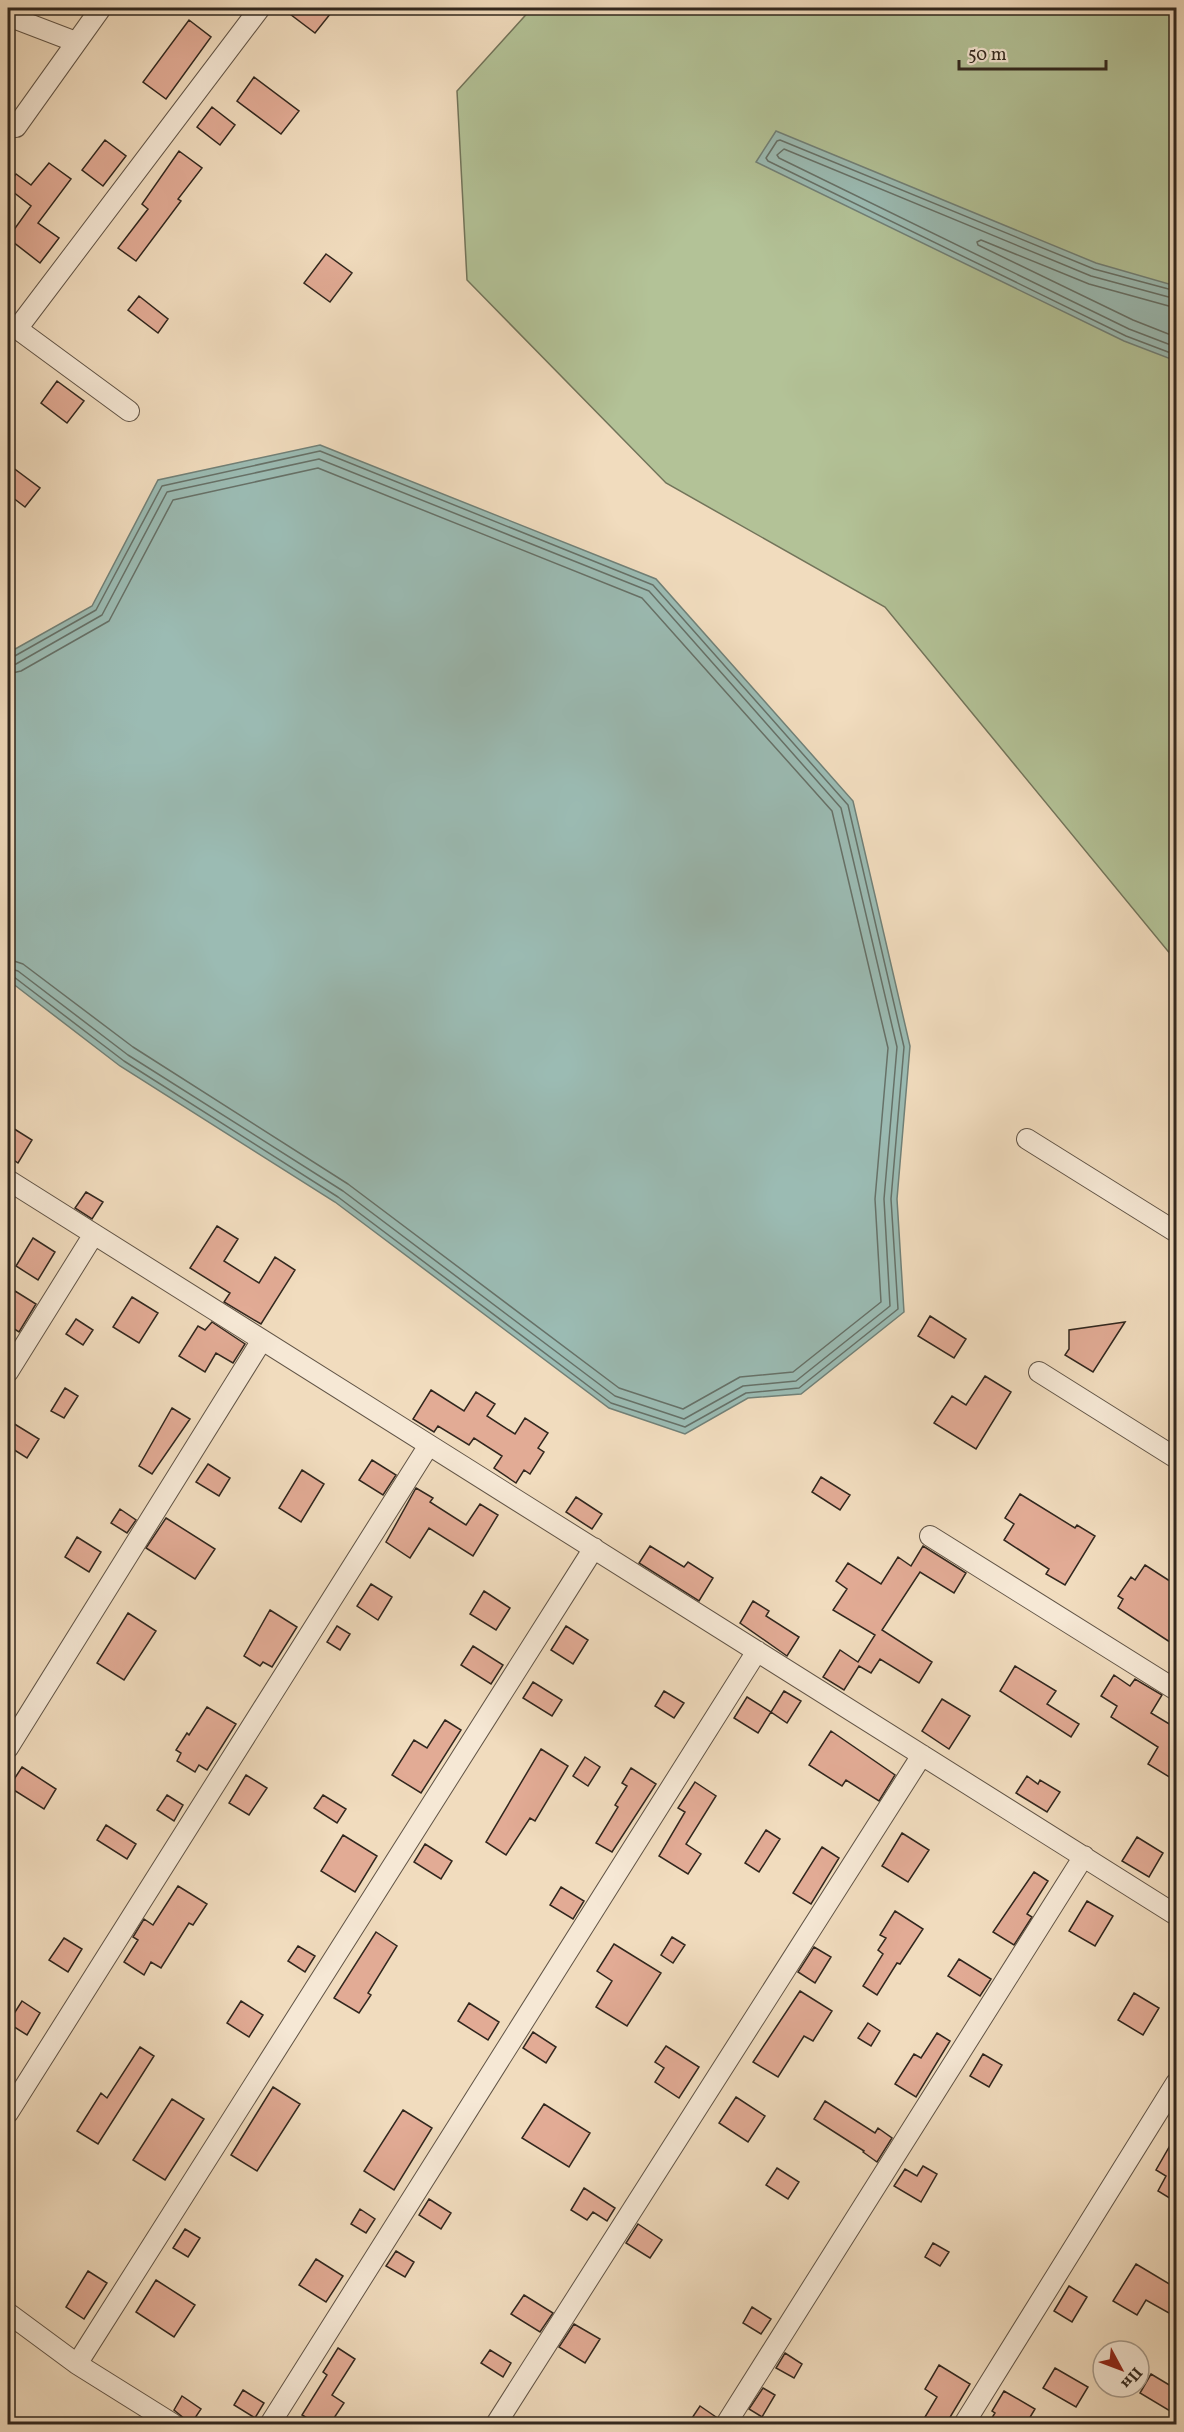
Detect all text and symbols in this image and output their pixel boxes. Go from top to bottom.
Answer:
scale bar [959,33,1106,71]
text: 50 m [968,43,1007,68]
north arrow [1091,2339,1151,2399]
text: Пн [1115,2362,1147,2393]

